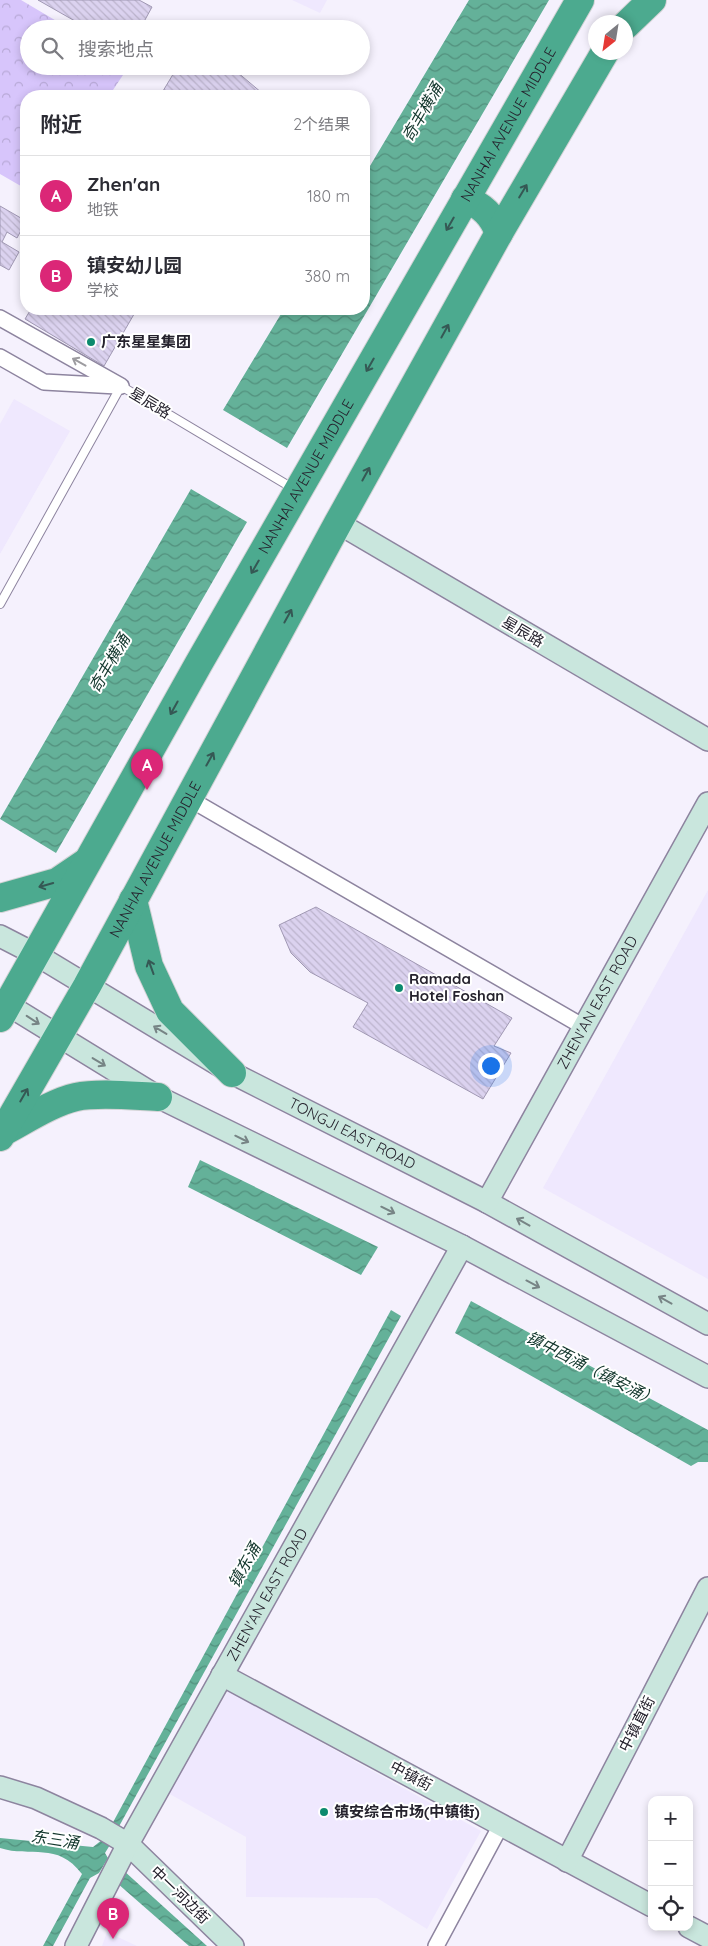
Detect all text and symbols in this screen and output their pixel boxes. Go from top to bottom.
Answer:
north arrow [588,15,633,60]
search box [20,20,370,75]
icon: search [38,34,66,62]
text: 搜索地点 [78,37,154,61]
street label: NANHAI AVENUE MIDDLE [456,44,560,205]
water label: 奇丰横涌 [397,78,448,145]
text: 附近 [40,111,82,137]
text: 2个结果 [293,114,350,134]
text: Zhen'an [87,172,160,196]
one-way arrow [519,184,529,198]
text: A [51,186,61,206]
text: 180 m [307,186,350,206]
text: 地铁 [87,199,119,219]
one-way arrow [445,216,455,231]
text: 镇安幼儿园 [87,253,182,277]
text: B [51,266,61,286]
text: 380 m [304,266,350,286]
text: 学校 [87,280,119,300]
one-way arrow [440,325,450,339]
place label: 广东星星集团 [101,332,191,351]
marker: 广东星星集团 [85,336,97,348]
one-way arrow [72,357,87,366]
one-way arrow [365,358,375,373]
street label: 星辰路 [126,383,174,422]
street label: NANHAI AVENUE MIDDLE [254,396,358,557]
one-way arrow [361,466,371,481]
one-way arrow [249,559,259,574]
one-way arrow [284,609,293,624]
street label: 星辰路 [499,612,547,651]
water label: 奇丰横涌 [84,629,135,696]
one-way arrow [168,700,178,715]
pin: A [131,749,163,790]
one-way arrow [205,751,215,766]
street label: NANHAI AVENUE MIDDLE [105,778,205,941]
one-way arrow [39,881,55,890]
street label: ZHEN'AN EAST ROAD [553,932,642,1072]
one-way arrow [146,960,155,975]
place label: Ramada Hotel Foshan [409,969,504,1005]
marker: Ramada Hotel Foshan [393,982,405,994]
one-way arrow [26,1015,40,1025]
one-way arrow [154,1025,168,1035]
your location [478,1053,504,1079]
one-way arrow [92,1057,106,1067]
one-way arrow [20,1088,30,1102]
street label: TONGJI EAST ROAD [286,1093,419,1173]
one-way arrow [234,1134,249,1144]
one-way arrow [381,1205,396,1215]
one-way arrow [516,1216,531,1226]
one-way arrow [525,1280,540,1289]
one-way arrow [658,1295,673,1305]
water label: 镇中西涌（镇安涌） [523,1326,661,1410]
street label: ZHEN'AN EAST ROAD [222,1525,312,1664]
water label: 镇东涌 [224,1537,265,1591]
street label: 中镇直街 [614,1693,659,1755]
street label: 中镇街 [387,1757,436,1795]
map controls [648,1796,693,1931]
button: + [648,1796,693,1841]
place label: 镇安综合市场(中镇街) [334,1802,480,1821]
marker: 镇安综合市场(中镇街) [318,1806,330,1818]
water label: 东三涌 [30,1825,82,1853]
button: − [648,1841,693,1886]
street label: 中一河边街 [147,1862,214,1928]
button: locate [648,1886,693,1931]
pin: B [97,1898,129,1939]

